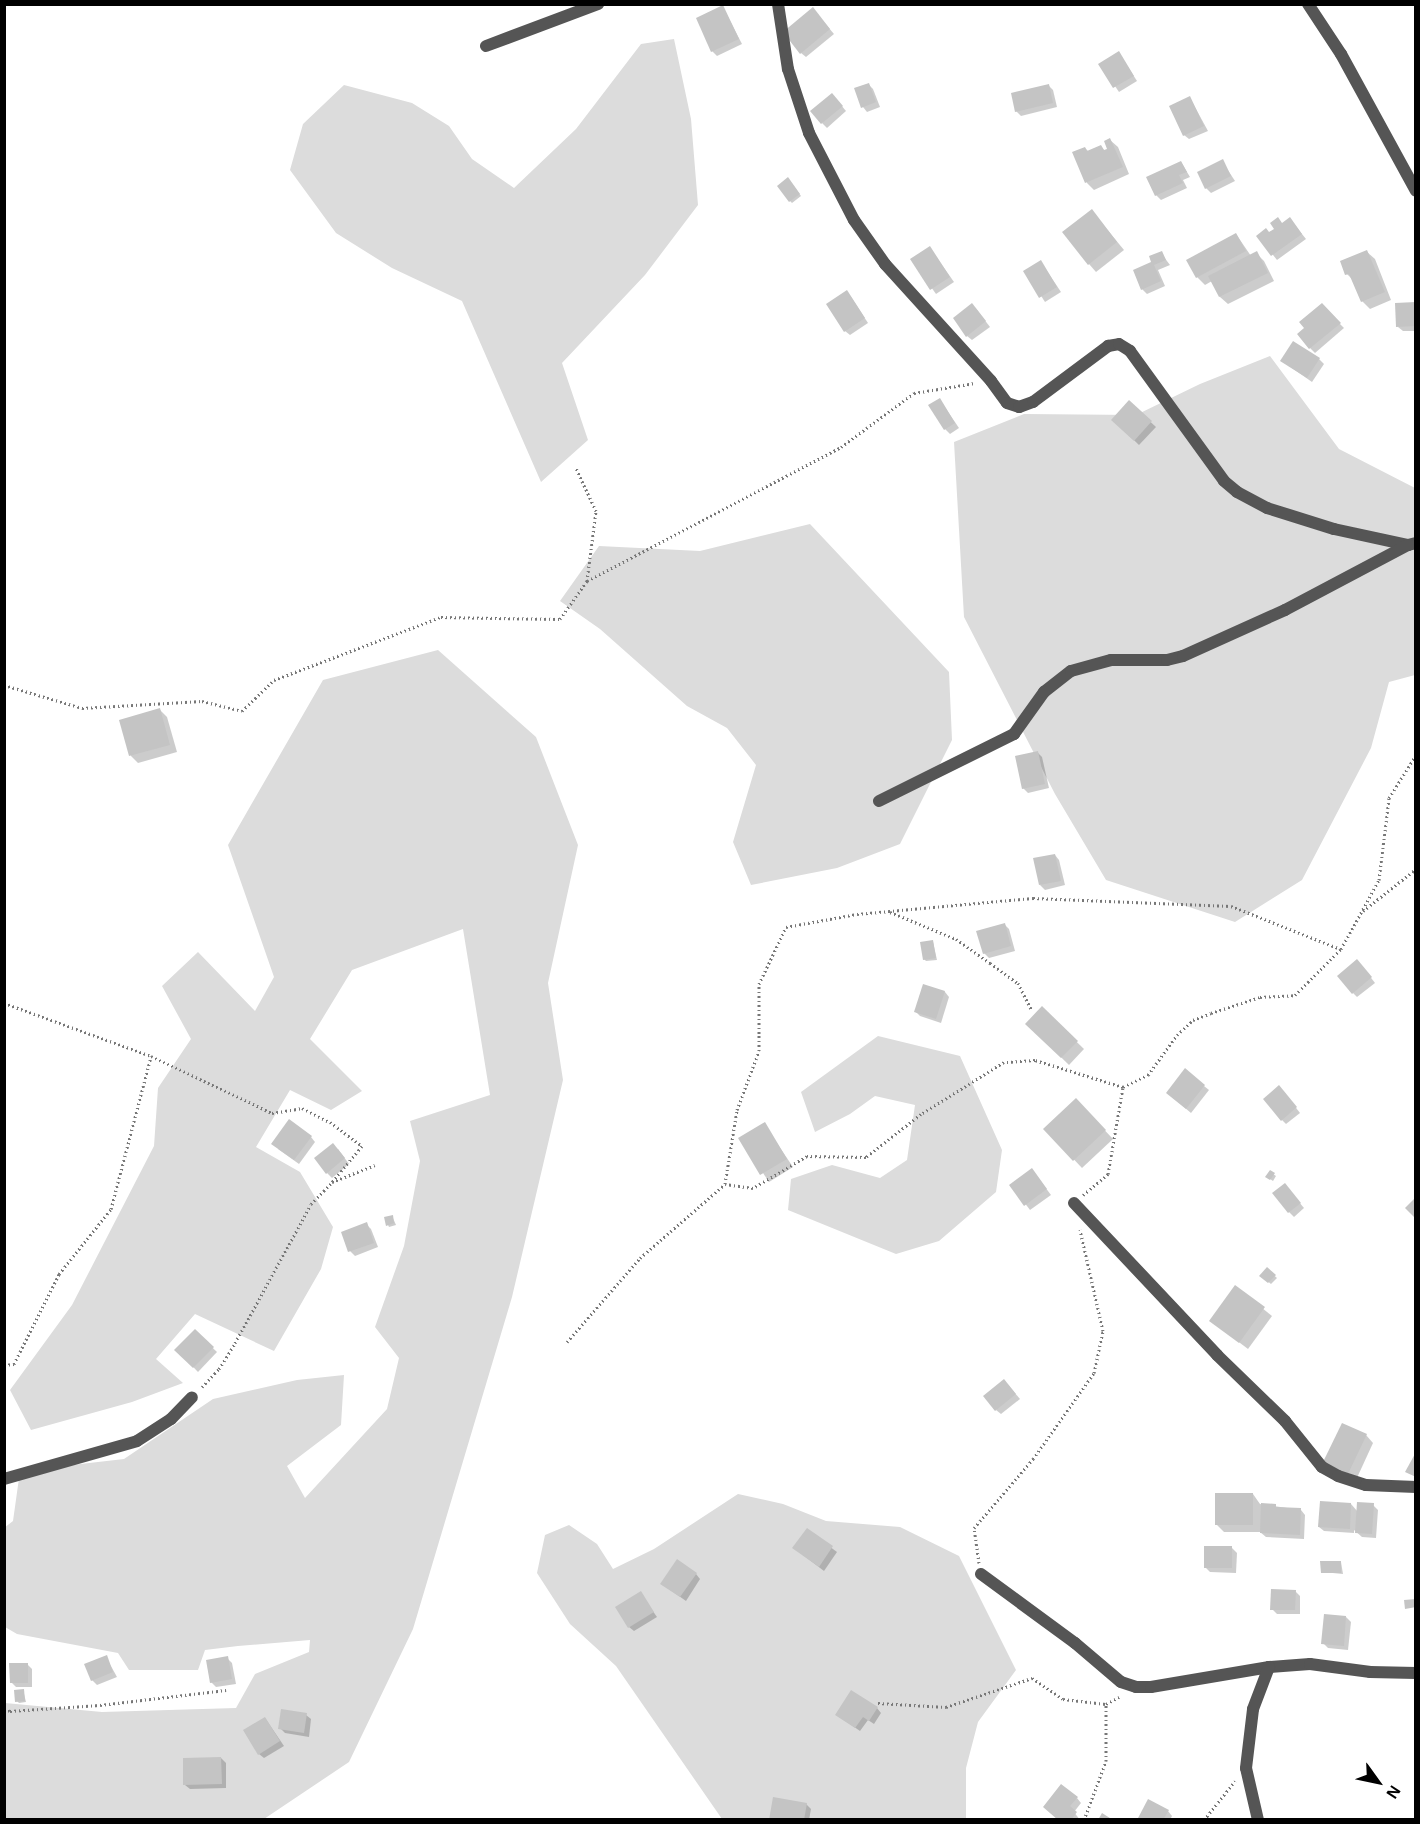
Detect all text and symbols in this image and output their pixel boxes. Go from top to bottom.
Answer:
north arrow [1348,1752,1408,1812]
text: N [1383,1783,1404,1802]

